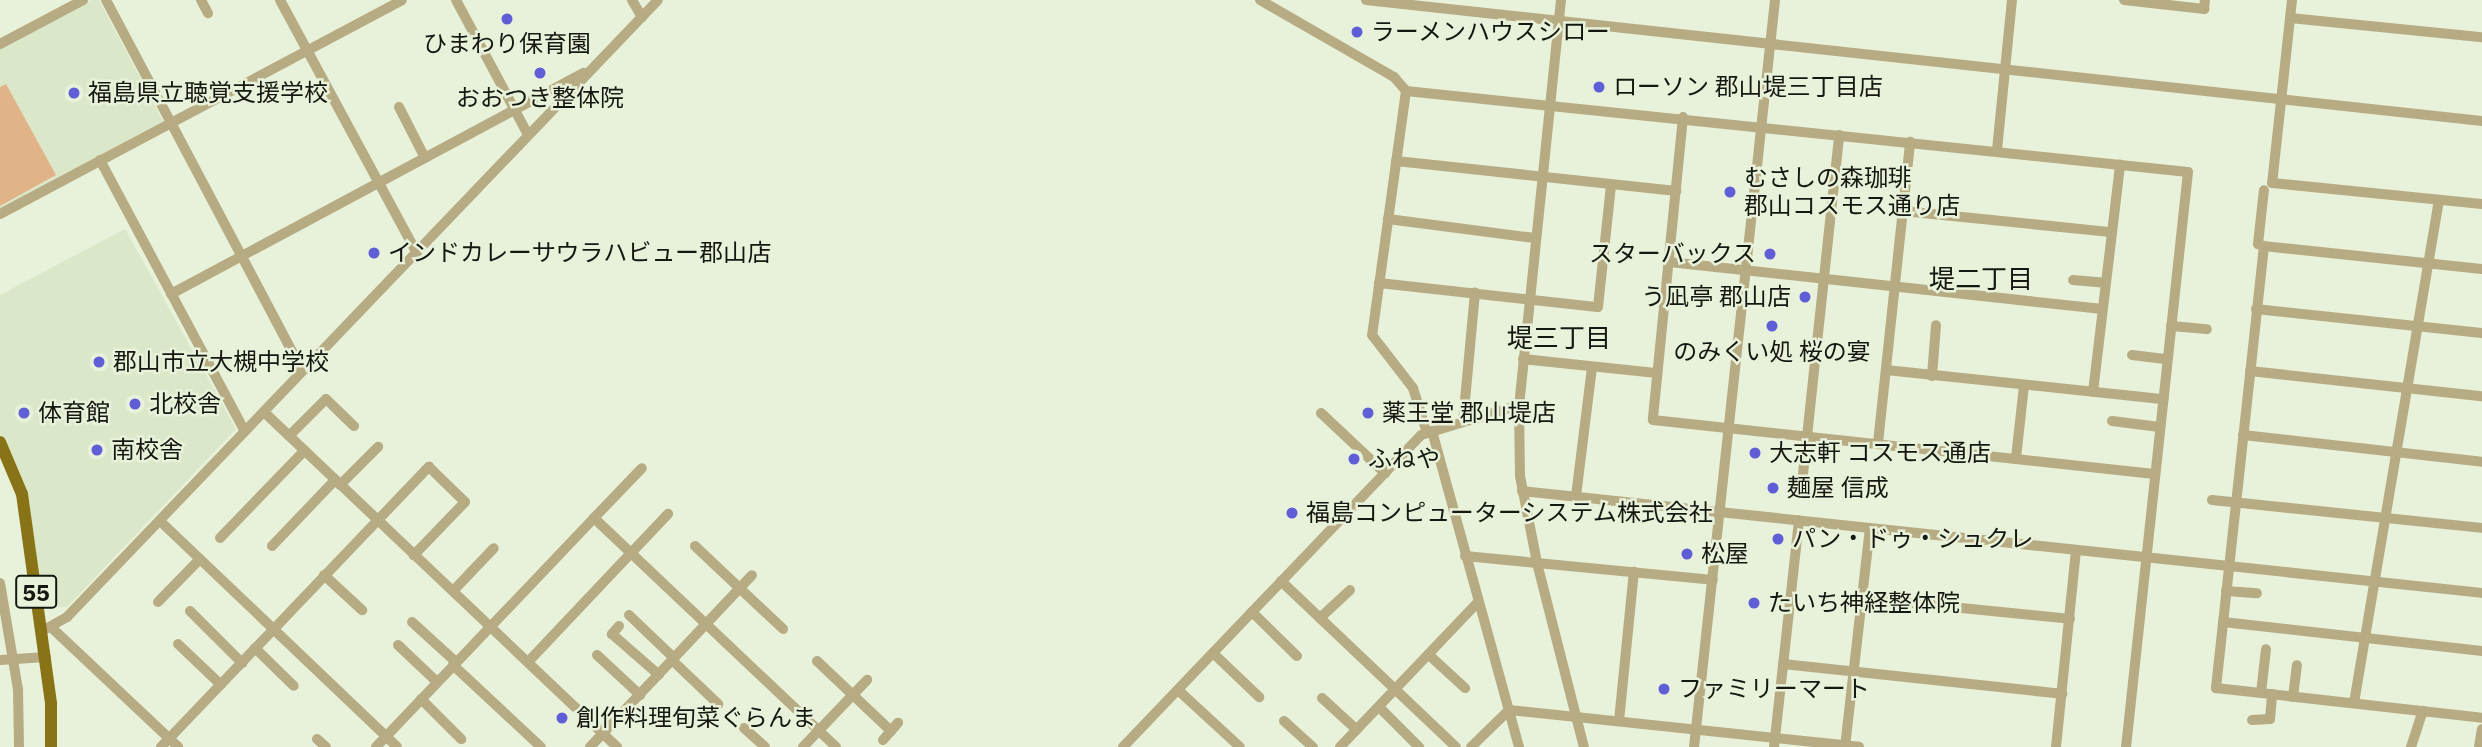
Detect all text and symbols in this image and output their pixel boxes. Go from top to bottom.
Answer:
marker: ひまわり保育園 [499,11,515,27]
place label: ラーメンハウスシロー [1371,18,1611,46]
marker: ラーメンハウスシロー [1349,24,1365,40]
place label: ひまわり保育園 [423,30,591,58]
marker: おおつき整体院 [532,65,548,81]
place label: ローソン 郡山堤三丁目店 [1613,73,1883,101]
place label: 福島県立聴覚支援学校 [88,79,328,107]
marker: ローソン 郡山堤三丁目店 [1591,79,1607,95]
place label: おおつき整体院 [456,84,624,112]
marker: 福島県立聴覚支援学校 [66,85,82,101]
place label: むさしの森珈琲 郡山コスモス通り店 [1744,164,1960,220]
marker: むさしの森珈琲 郡山コスモス通り店 [1722,184,1738,200]
place label: インドカレーサウラハビュー郡山店 [388,239,772,267]
place label: スターバックス [1588,240,1756,268]
marker: インドカレーサウラハビュー郡山店 [366,245,382,261]
marker: スターバックス [1762,246,1778,262]
district label: 堤二丁目 [1929,263,2033,295]
place label: う凪亭 郡山店 [1641,283,1791,311]
marker: う凪亭 郡山店 [1797,289,1813,305]
marker: のみくい処 桜の宴 [1764,318,1780,334]
district label: 堤三丁目 [1507,322,1611,354]
place label: のみくい処 桜の宴 [1673,338,1871,366]
place label: 郡山市立大槻中学校 [113,348,329,376]
marker: 郡山市立大槻中学校 [91,354,107,370]
place label: 北校舎 [149,390,221,418]
marker: 北校舎 [127,396,143,412]
place label: 体育館 [38,399,110,427]
place label: 薬王堂 郡山堤店 [1382,399,1556,427]
marker: 体育館 [16,405,32,421]
marker: 薬王堂 郡山堤店 [1360,405,1376,421]
place label: 南校舎 [111,436,183,464]
place label: 大志軒 コスモス通店 [1769,439,1991,467]
marker: 南校舎 [89,442,105,458]
place label: ふねや [1368,445,1440,473]
marker: 大志軒 コスモス通店 [1747,445,1763,461]
marker: ふねや [1346,451,1362,467]
place label: 麺屋 信成 [1787,474,1889,502]
marker: 麺屋 信成 [1765,480,1781,496]
place label: 福島コンピューターシステム株式会社 [1306,499,1714,527]
marker: 福島コンピューターシステム株式会社 [1284,505,1300,521]
place label: パン・ドゥ・シュクレ [1792,525,2032,553]
marker: パン・ドゥ・シュクレ [1770,531,1786,547]
place label: 松屋 [1701,540,1749,568]
marker: 松屋 [1679,546,1695,562]
road number: 55 [15,572,57,612]
place label: たいち神経整体院 [1768,589,1960,617]
marker: たいち神経整体院 [1746,595,1762,611]
place label: ファミリーマート [1678,675,1870,703]
marker: ファミリーマート [1656,681,1672,697]
place label: 創作料理旬菜ぐらんま [576,704,816,732]
marker: 創作料理旬菜ぐらんま [554,710,570,726]

